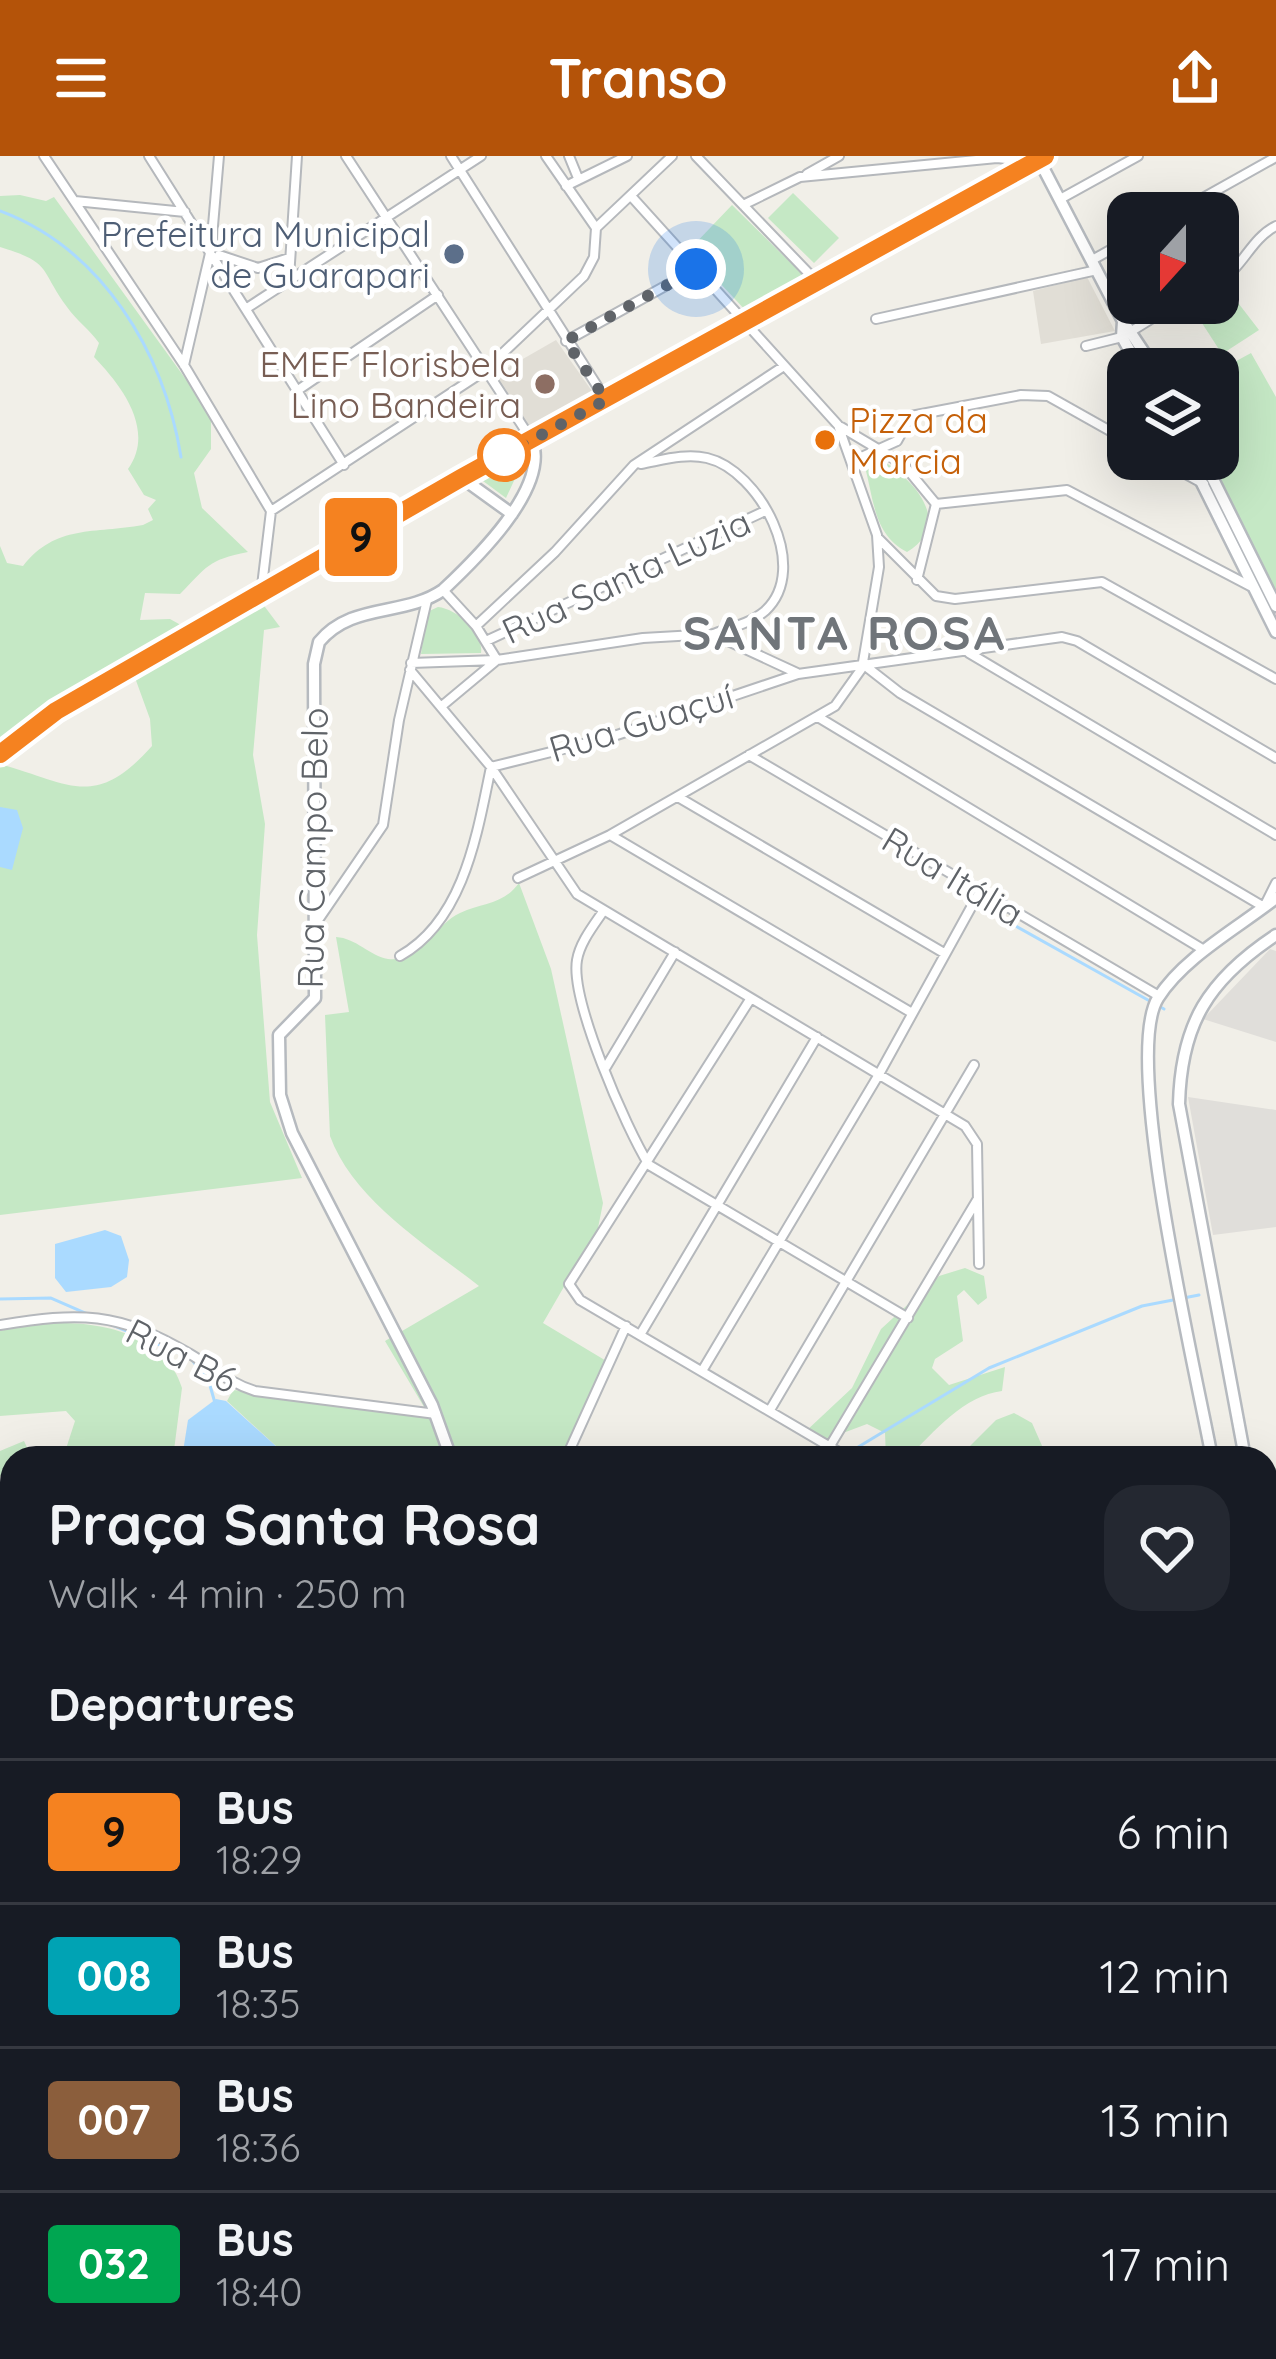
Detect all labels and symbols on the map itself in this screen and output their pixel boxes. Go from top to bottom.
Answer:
north arrow [1107,192,1239,324]
place label: Prefeitura Municipal de Guarapari [101,211,430,297]
your location [666,239,726,299]
marker: Prefeitura Municipal de Guarapari [441,241,467,267]
place label: EMEF Florisbela Lino Bandeira [259,341,521,427]
marker: EMEF Florisbela Lino Bandeira [532,371,558,397]
place label: Pizza da Marcia [849,397,988,483]
marker: Pizza da Marcia [812,427,838,453]
unlabelled marker [479,430,529,480]
line badge: 9 [322,498,400,576]
street label: Rua Santa Luzia [495,499,757,653]
district label: SANTA ROSA [683,602,1007,662]
street label: Rua Guaçuí [544,673,739,771]
street label: Rua Campo Belo [287,707,337,989]
street label: Rua Itália [874,816,1032,936]
street label: Rua B6 [119,1308,245,1402]

